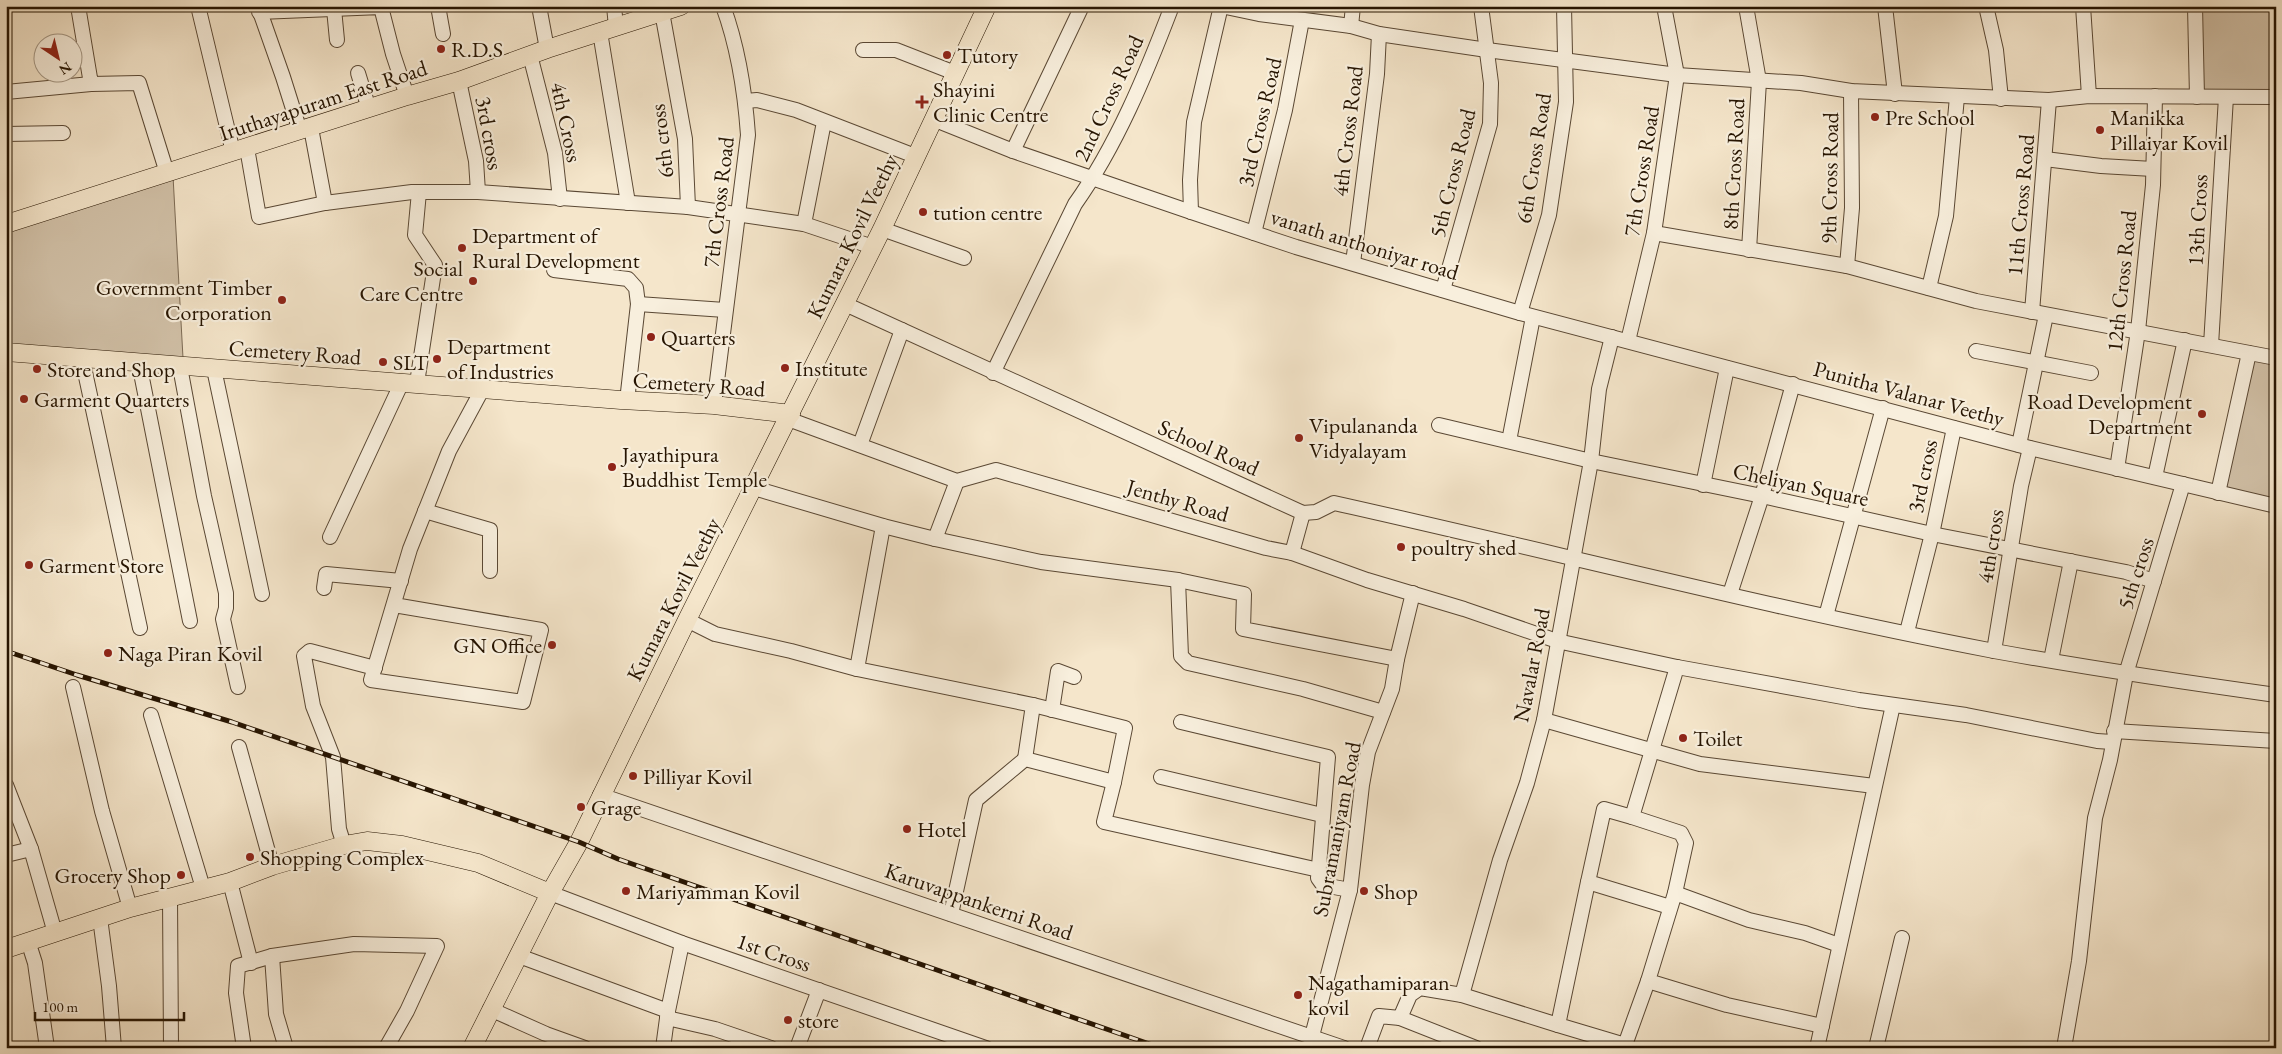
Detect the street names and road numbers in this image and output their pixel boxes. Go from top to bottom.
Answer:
street label: 2nd Cross Road [1067,30,1151,166]
street label: Iruthayapuram East Road [215,53,432,148]
street label: 3rd Cross Road [1231,54,1289,190]
street label: 4th Cross Road [1325,63,1370,198]
street label: 4th Cross [544,79,589,165]
street label: 6th Cross Road [1509,90,1558,225]
street label: 3rd cross [469,94,510,172]
street label: 8th Cross Road [1716,97,1751,231]
street label: 6th cross [643,102,680,180]
street label: 7th Cross Road [1617,103,1666,238]
street label: 5th Cross Road [1422,105,1483,241]
street label: 9th Cross Road [1814,111,1845,244]
street label: 11th Cross Road [2000,132,2041,277]
street label: 7th Cross Road [696,134,741,269]
street label: Kumara Kovil Veethy [800,149,905,323]
street label: 13th Cross [2181,173,2214,267]
street label: vanath anthoniyar road [1267,202,1463,287]
street label: 12th Cross Road [2100,208,2143,353]
street label: Cemetery Road [228,333,363,372]
street label: Punitha Valanar Veethy [1810,354,2008,433]
street label: Cemetery Road [632,365,767,404]
street label: School Road [1154,412,1265,483]
street label: 3rd cross [1901,437,1944,516]
street label: Cheliyan Square [1730,456,1872,513]
street label: Jenthy Road [1121,472,1233,529]
street label: 4th cross [1970,507,2011,585]
street label: Kumara Kovil Veethy [620,512,727,686]
street label: 5th cross [2110,533,2161,613]
street label: Navalar Road [1506,605,1557,725]
street label: Subramaniyam Road [1305,738,1368,919]
street label: Karuvappankerni Road [881,856,1078,948]
street label: 1st Cross [733,926,815,979]

